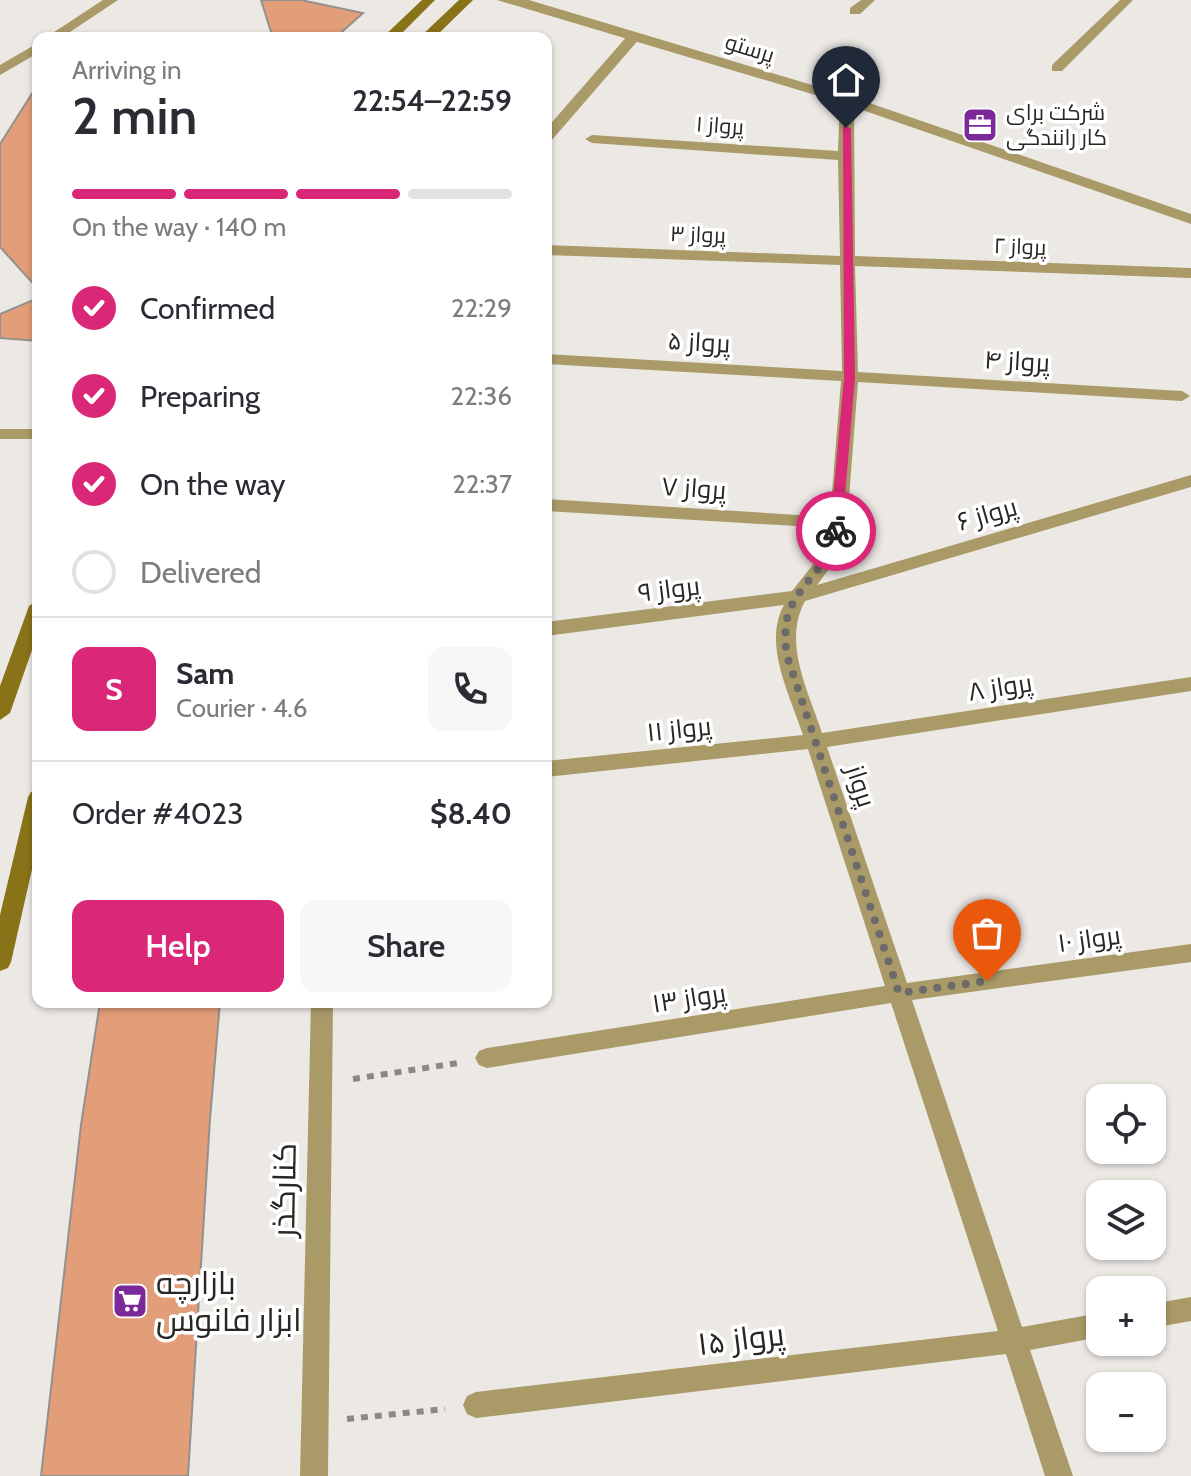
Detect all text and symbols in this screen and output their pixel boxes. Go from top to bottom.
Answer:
street label: پرستو [722,28,778,70]
pin [812,46,880,128]
text: Arriving in [72,54,182,86]
icon: home [824,58,868,102]
text: 22:54–22:59 [352,82,512,119]
text: 2 min [72,84,197,147]
place label: شركت براى كار رانندگى [1006,99,1107,151]
office icon: شركت براى كار رانندگى [961,106,999,144]
street label: پرواز ۱ [695,110,745,142]
text: On the way · 140 m [72,211,286,243]
street label: پرواز ۳ [669,220,727,250]
street label: پرواز ۲ [993,232,1047,262]
icon: check [72,286,116,330]
text: Confirmed [140,290,275,327]
text: 22:29 [451,292,512,324]
street label: پرواز ۵ [667,324,731,361]
street label: پرواز ۴ [983,343,1051,380]
icon: check [72,374,116,418]
text: Preparing [140,378,260,415]
text: 22:36 [451,380,512,412]
icon: check [72,462,116,506]
text: On the way [140,466,285,503]
text: 22:37 [452,468,512,500]
street label: پرواز ۷ [660,470,728,507]
street label: پرواز ۶ [953,490,1021,539]
courier [796,491,876,571]
icon: bike [814,509,858,553]
text: Delivered [140,554,261,591]
street label: پرواز ۹ [636,569,702,610]
button: phone [428,647,512,731]
text: Sam [176,655,234,692]
street label: پرواز ۸ [965,666,1035,709]
text: S [105,671,123,708]
text: Courier · 4.6 [176,692,308,724]
street label: پرواز ۱۱ [645,710,713,749]
street label: پرواز [838,759,883,812]
text: Order #4023 [72,795,244,832]
text: $8.40 [430,795,512,832]
pin [953,899,1021,981]
button: Help [72,900,284,992]
button: Share [300,900,512,992]
icon: bag [965,911,1009,955]
street label: پرواز ۱۰ [1056,919,1123,960]
street label: پرواز ۱۳ [650,976,728,1021]
map controls [1086,1084,1166,1452]
button: locate [1086,1084,1166,1164]
street label: کنارگذر [263,1142,304,1240]
button: layers [1086,1180,1166,1260]
place label: بازارچه ابزار فانوس [156,1263,302,1339]
button: + [1086,1276,1166,1356]
supermarket icon: بازارچه ابزار فانوس [111,1282,149,1320]
street label: پرواز ۱۵ [695,1314,787,1365]
button: − [1086,1372,1166,1452]

